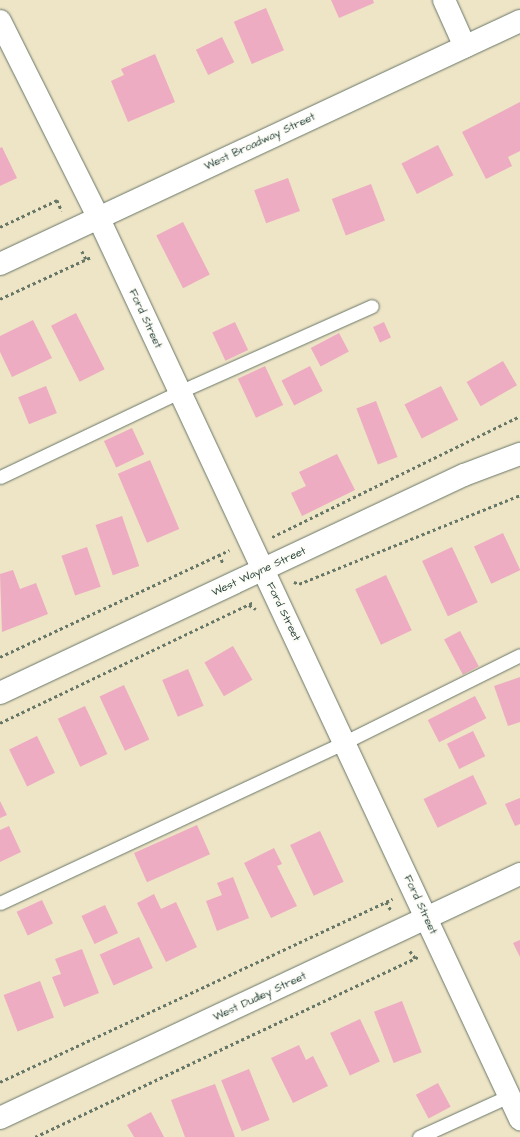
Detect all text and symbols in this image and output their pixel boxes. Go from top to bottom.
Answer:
street label: West Broadway Street [202,110,318,174]
street label: Ford Street [126,287,164,351]
street label: West Wayne Street [210,544,308,600]
street label: Ford Street [263,580,303,644]
street label: Ford Street [401,873,439,937]
street label: West Dudley Street [211,970,309,1024]

